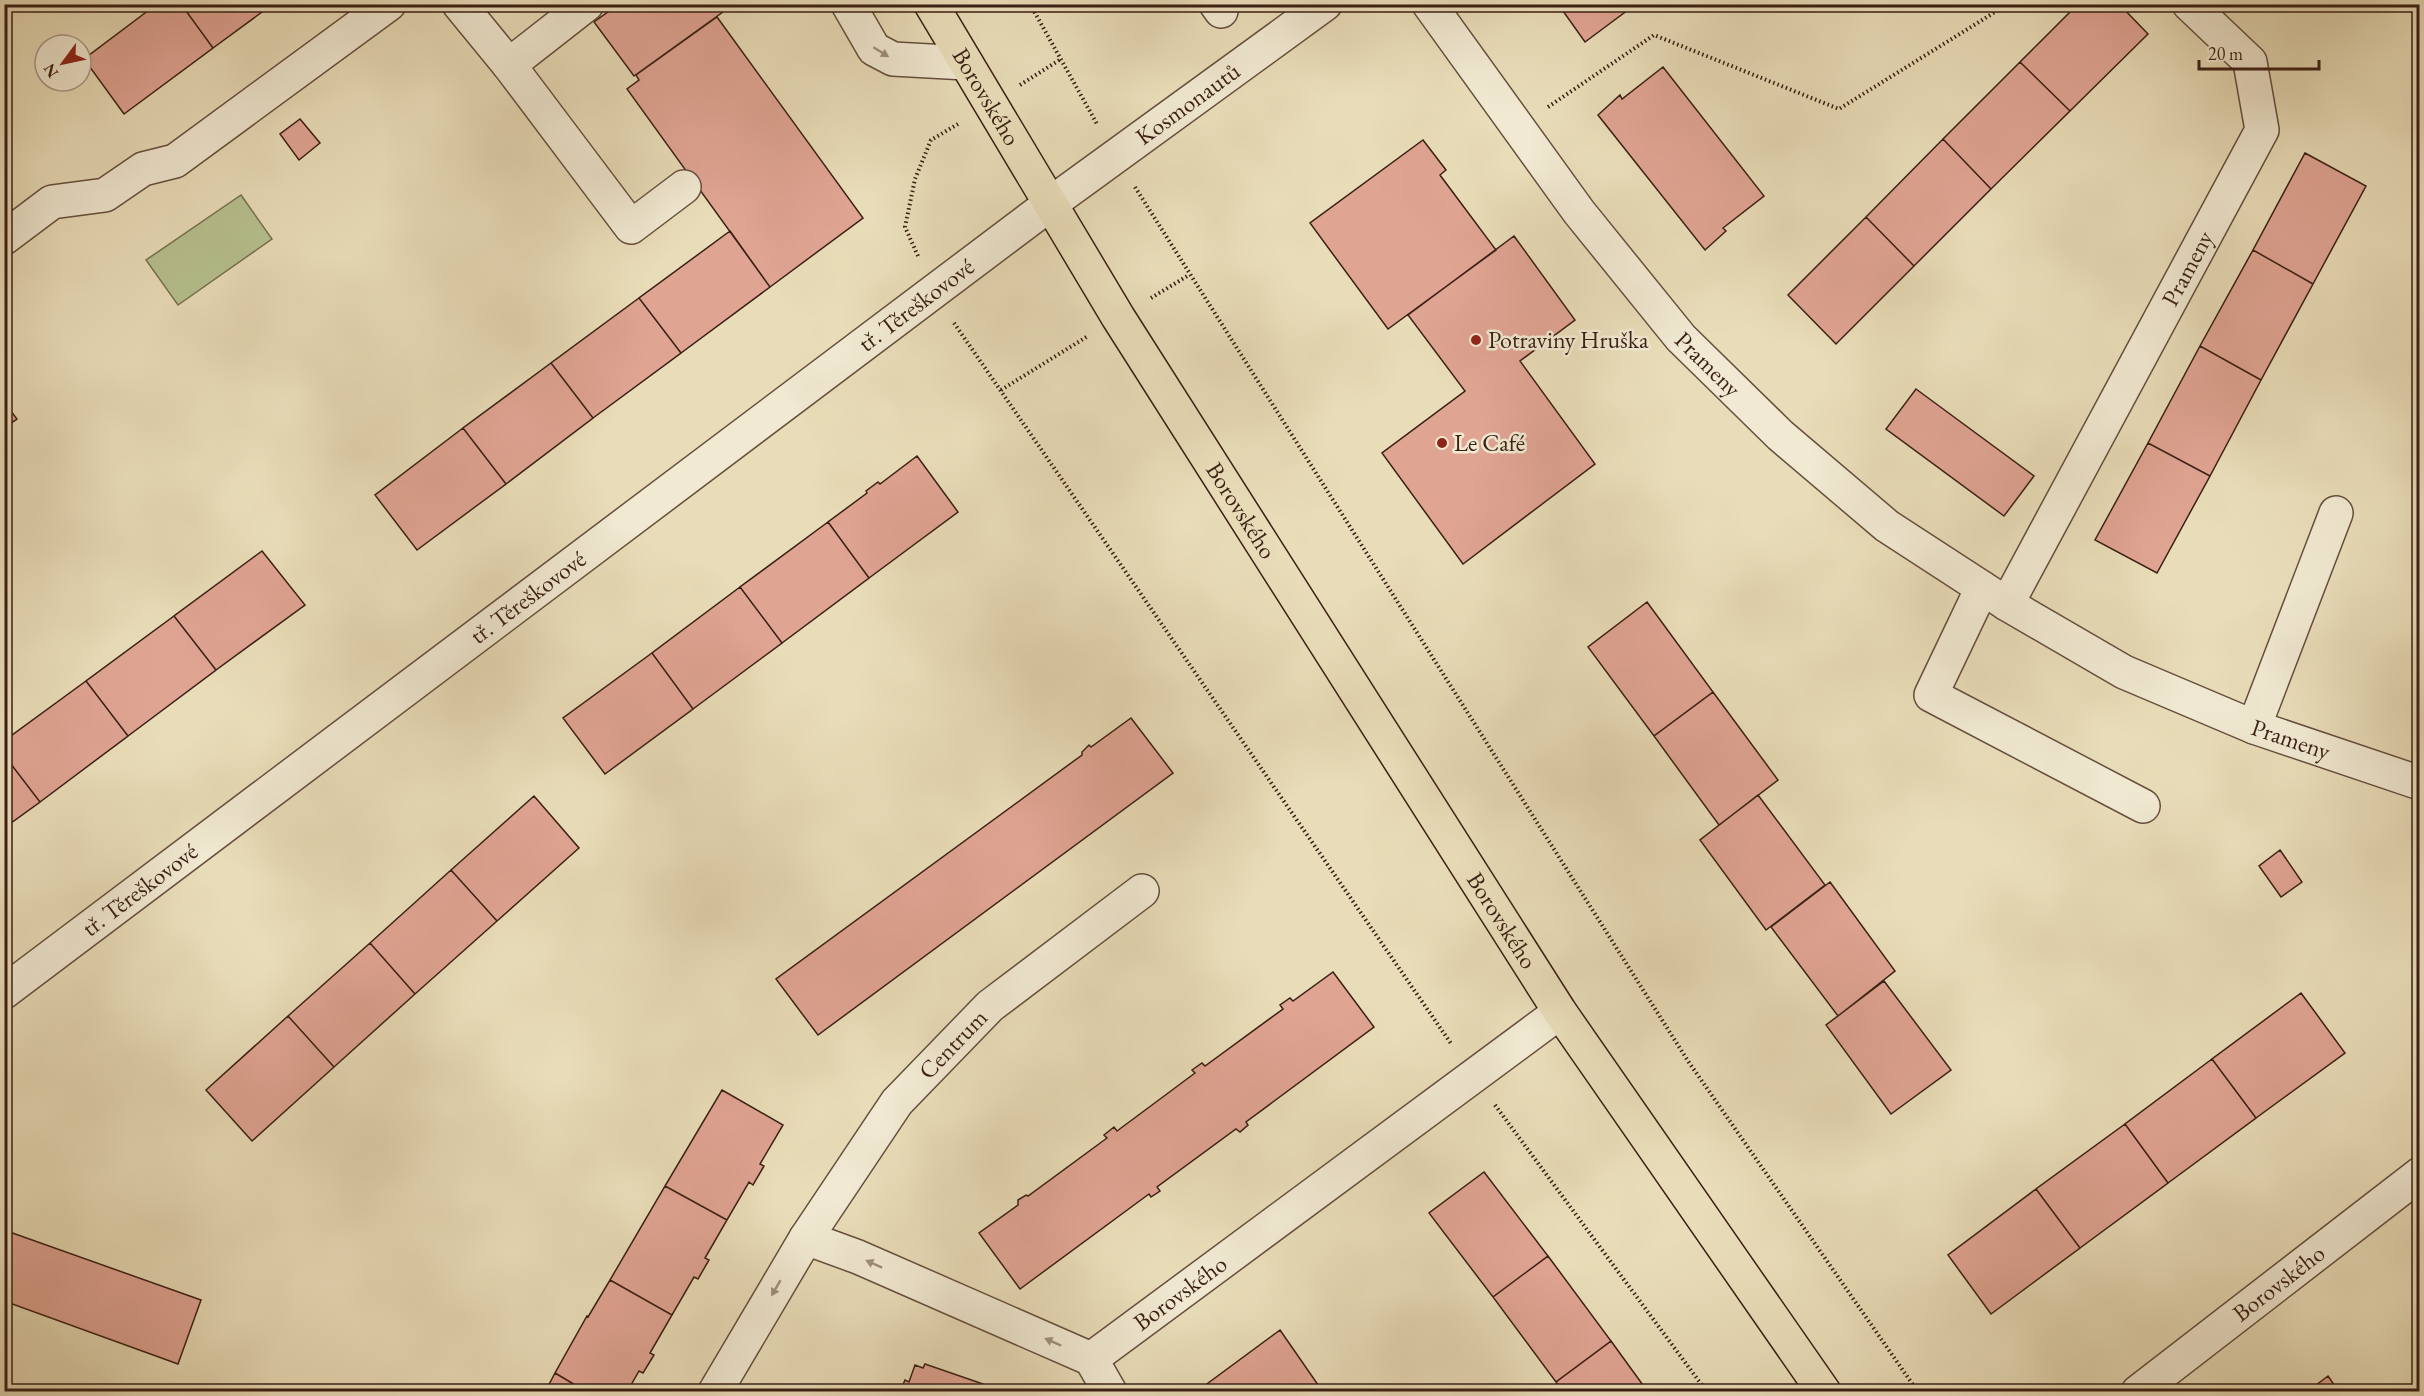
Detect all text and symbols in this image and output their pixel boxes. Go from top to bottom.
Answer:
north arrow [33,33,93,93]
scale bar [2199,33,2319,71]
street label: Borovského [946,42,1028,151]
text: 20 m [2208,42,2243,65]
one-way arrow [873,46,889,57]
street label: Kosmonautů [1129,55,1246,152]
text: N [38,60,63,82]
street label: Prameny [2154,225,2220,311]
street label: tř. Těreškovové [852,251,980,358]
place label: Potraviny Hruška [1488,324,1649,355]
street label: Prameny [1668,324,1748,404]
marker: Potraviny Hruška [1469,333,1483,347]
place label: Le Café [1454,427,1525,458]
marker: Le Café [1435,436,1449,450]
street label: Borovského [1199,456,1284,565]
street label: tř. Těreškovové [463,543,592,651]
street label: Prameny [2247,711,2335,767]
street label: tř. Těreškovové [75,836,204,943]
street label: Borovského [1460,866,1545,975]
street label: Centrum [912,1002,994,1086]
street label: Borovského [2226,1237,2331,1328]
street label: Borovského [1127,1248,1233,1337]
one-way arrow [865,1259,883,1268]
one-way arrow [771,1280,781,1297]
one-way arrow [1044,1338,1061,1347]

